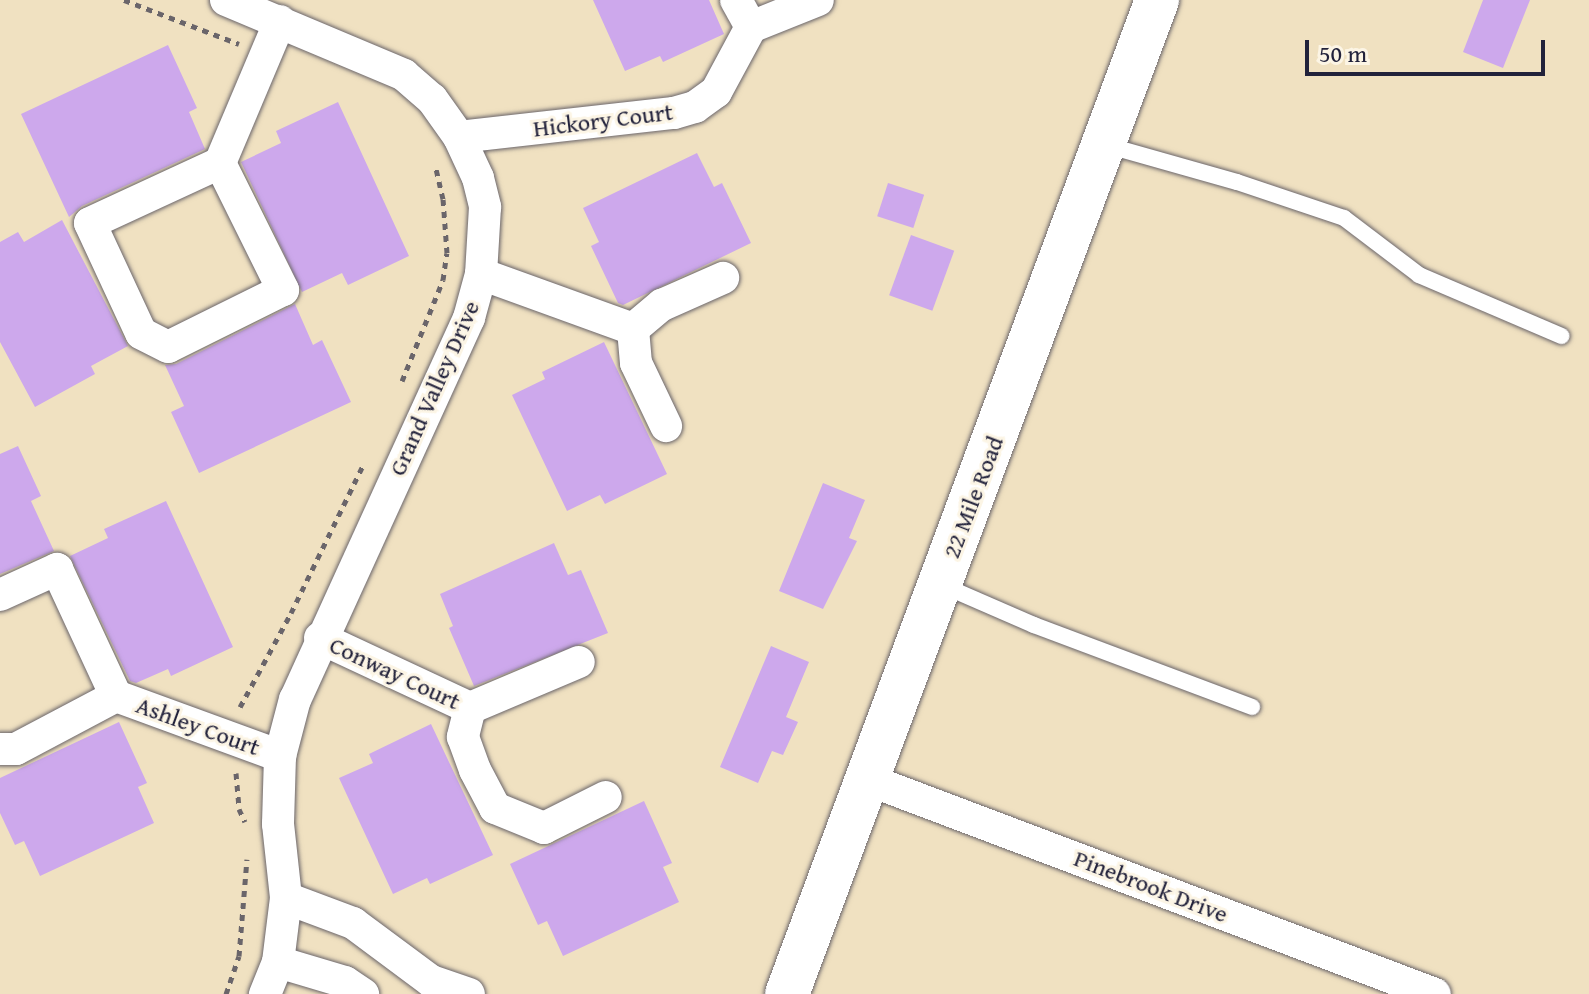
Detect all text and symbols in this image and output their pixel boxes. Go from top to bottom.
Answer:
scale bar [1309,24,1549,74]
text: 50 m [1319,36,1367,71]
street label: Hickory Court [531,97,675,143]
street label: Grand Valley Drive [383,296,485,480]
street label: 22 Mile Road [937,432,1009,562]
street label: Conway Court [325,630,465,716]
street label: Ashley Court [132,690,264,762]
street label: Pinebrook Drive [1070,844,1232,928]

